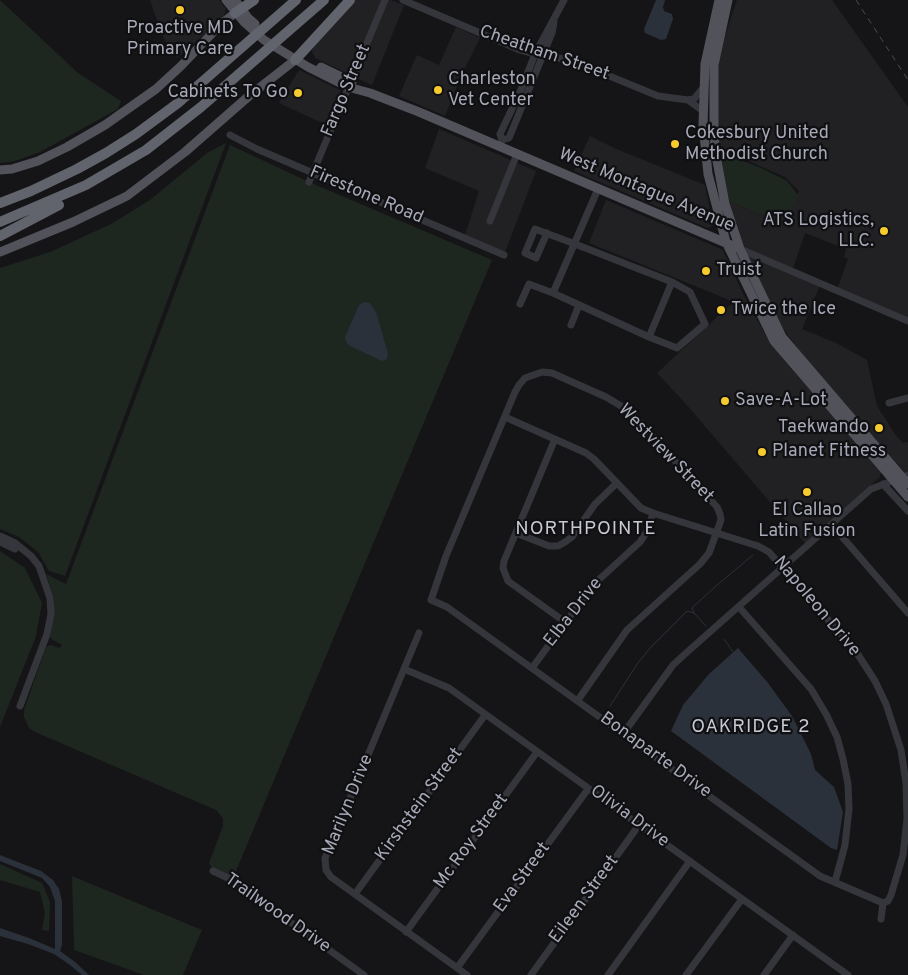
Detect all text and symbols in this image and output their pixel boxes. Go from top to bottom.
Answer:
marker: Proactive MD Primary Care [174,4,186,16]
place label: Proactive MD Primary Care [126,18,234,60]
street label: Cheatham Street [476,22,612,86]
street label: Fargo Street [318,41,376,141]
place label: Charleston Vet Center [448,69,536,112]
place label: Cabinets To Go [167,82,288,104]
marker: Charleston Vet Center [432,84,444,96]
marker: Cabinets To Go [292,87,304,99]
place label: Cokesbury United Methodist Church [685,123,829,166]
marker: Cokesbury United Methodist Church [669,138,681,150]
street label: West Montague Avenue [555,144,737,238]
street label: Firestone Road [306,162,426,230]
place label: ATS Logistics, LLC. [763,210,874,252]
marker: ATS Logistics, LLC. [878,225,890,237]
place label: Truist [716,260,762,282]
marker: Truist [700,265,712,277]
place label: Twice the Ice [731,299,836,321]
marker: Twice the Ice [715,304,727,316]
place label: Save-A-Lot [735,390,827,412]
marker: Save-A-Lot [719,395,731,407]
street label: Westview Street [612,400,718,508]
place label: Taekwando [778,417,869,439]
marker: Taekwando [873,422,885,434]
place label: Planet Fitness [772,441,886,463]
marker: Planet Fitness [756,446,768,458]
marker: El Callao Latin Fusion [801,486,813,498]
place label: El Callao Latin Fusion [758,500,856,542]
district label: NORTHPOINTE [514,519,658,541]
street label: Napoleon Drive [768,553,864,661]
street label: Elba Drive [540,574,608,652]
street label: Bonaparte Drive [595,708,715,804]
district label: OAKRIDGE 2 [690,717,812,739]
street label: Kirshstein Street [372,744,468,866]
street label: Marilyn Drive [319,752,379,858]
street label: Olivia Drive [585,781,673,853]
street label: Mc Roy Street [430,790,514,894]
street label: Eva Street [490,839,556,917]
street label: Eileen Street [546,852,624,948]
street label: Trailwood Drive [220,869,334,959]

